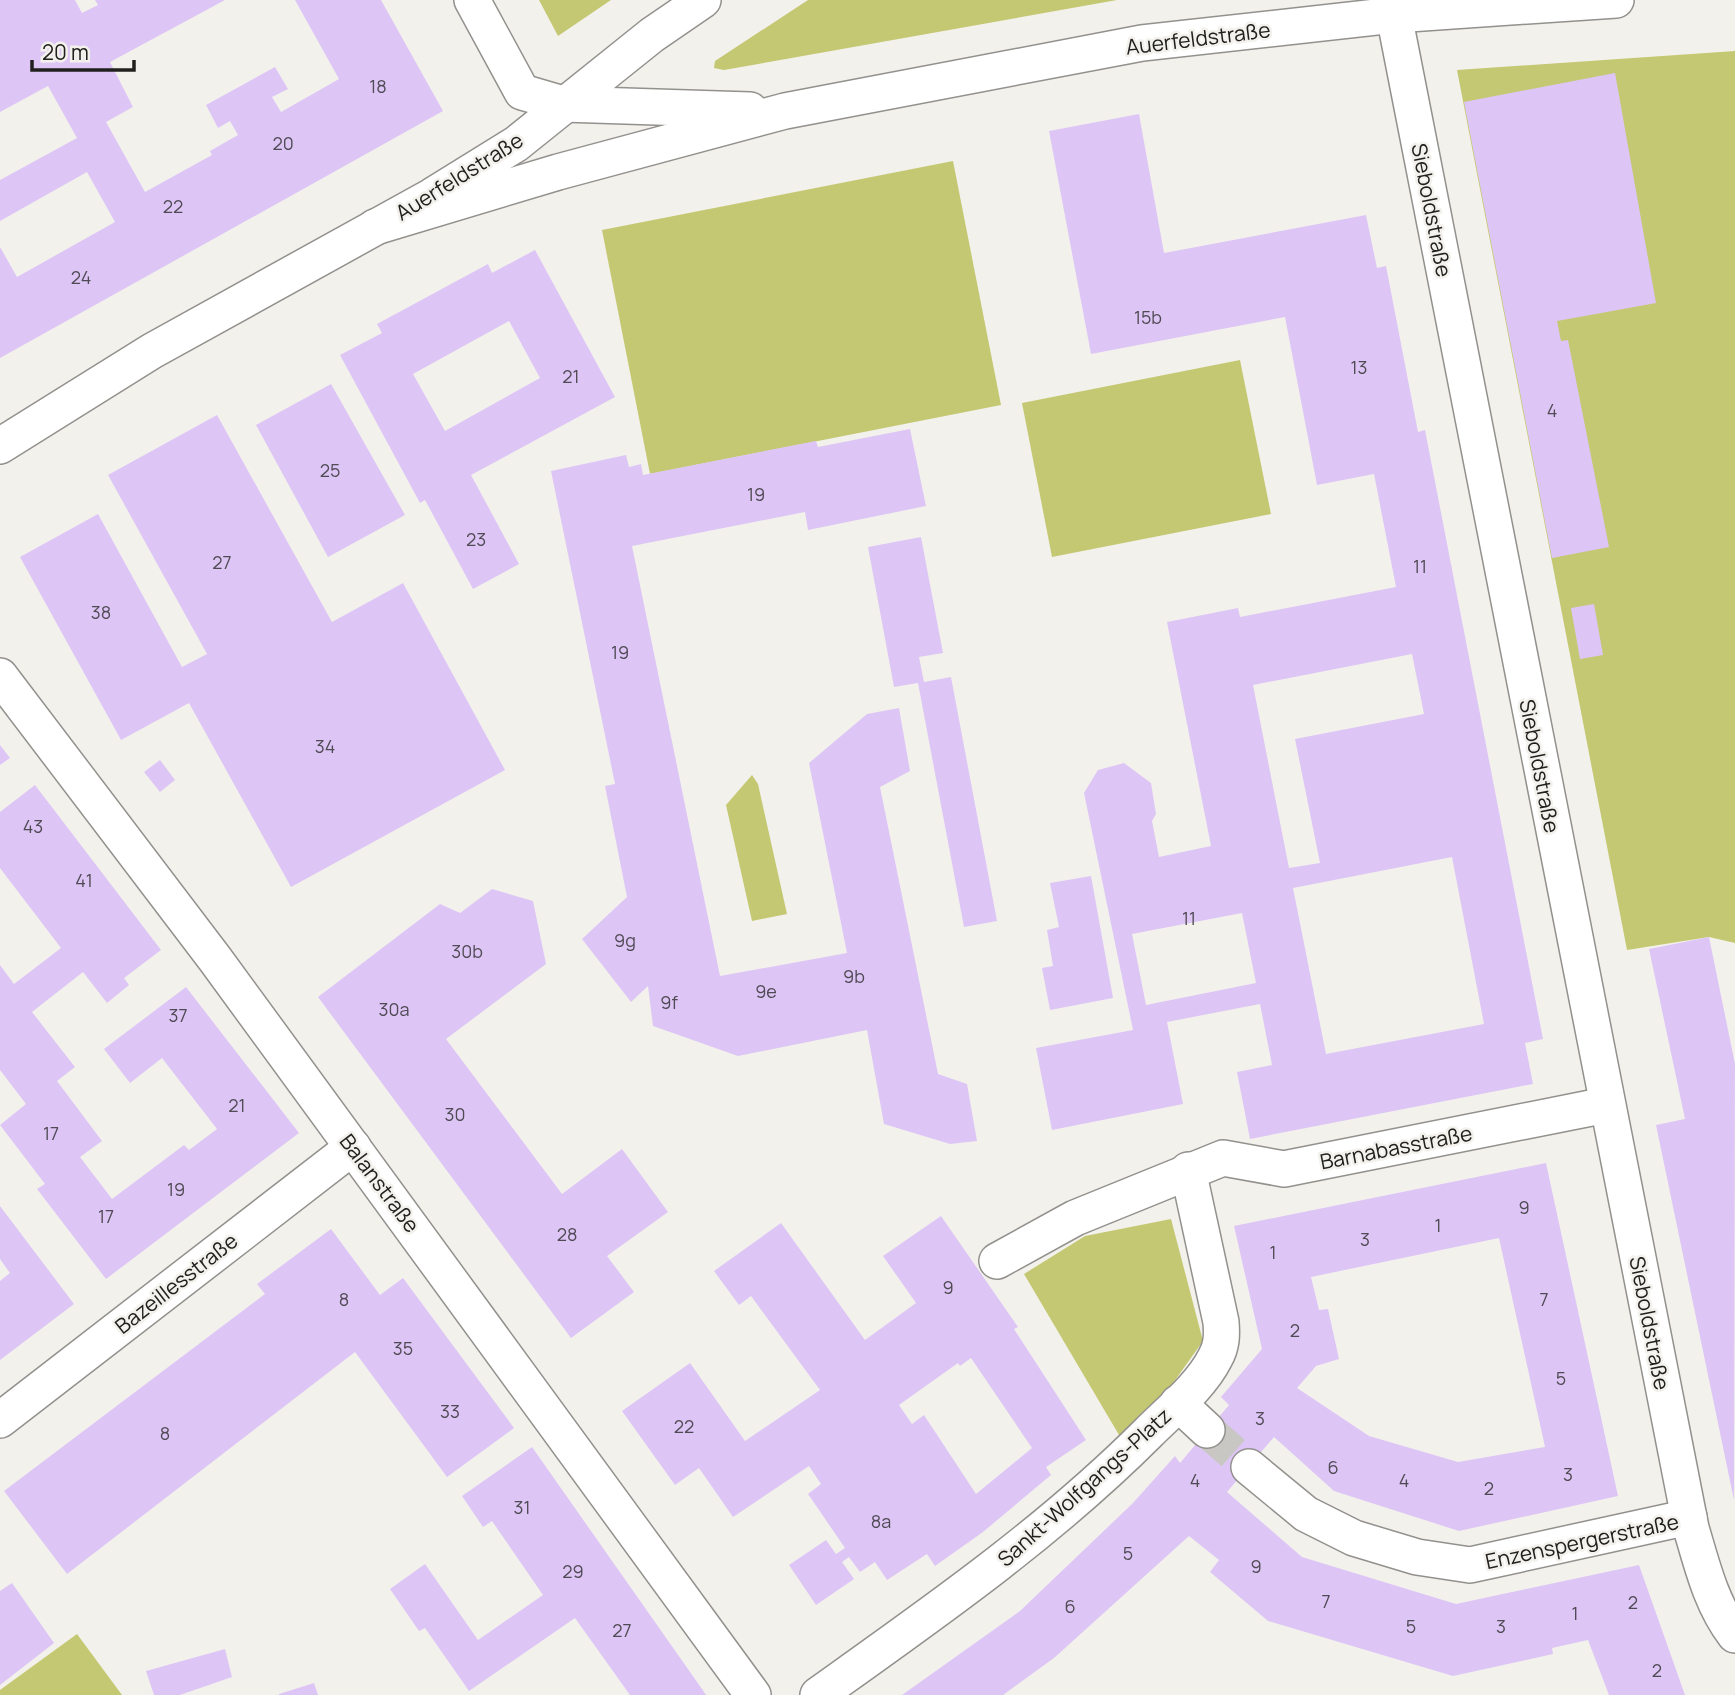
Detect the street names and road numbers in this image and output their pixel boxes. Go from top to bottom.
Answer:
street label: Auerfeldstraße [1124,15,1272,61]
street label: Auerfeldstraße [390,126,528,226]
street label: Sieboldstraße [1405,141,1459,279]
street label: Sieboldstraße [1513,697,1567,835]
street label: Barnabasstraße [1318,1119,1474,1175]
street label: Balanstraße [334,1128,426,1238]
street label: Bazeillesstraße [109,1226,243,1340]
street label: Sieboldstraße [1623,1254,1677,1392]
street label: Sankt-Wolfgangs-Platz [991,1401,1177,1573]
street label: Enzenspergerstraße [1483,1507,1681,1575]

